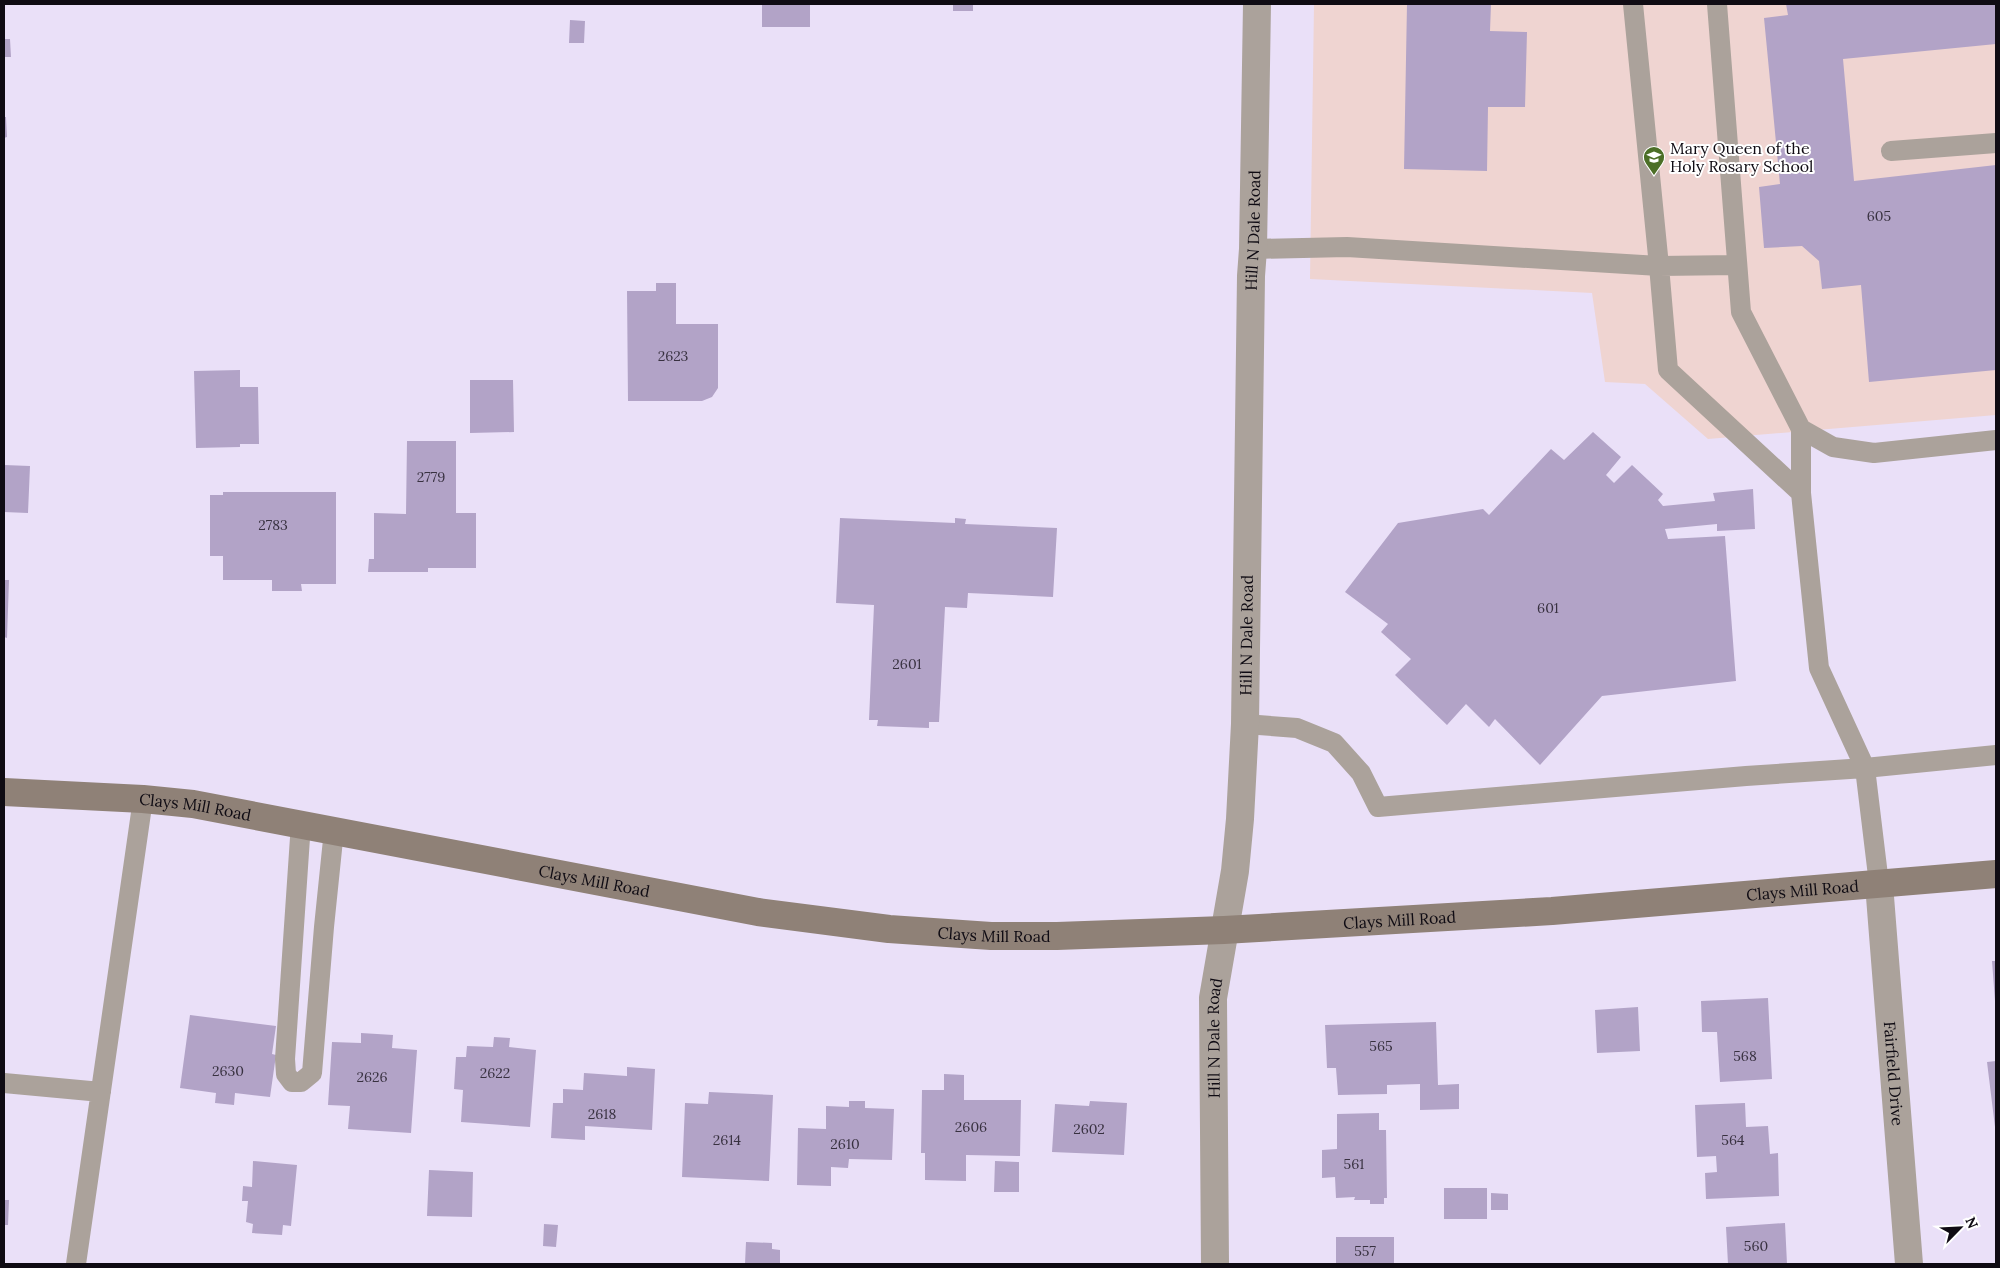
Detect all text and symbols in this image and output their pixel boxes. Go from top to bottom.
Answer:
place label: Mary Queen of the Holy Rosary School [1670,138,1813,176]
school or university icon: Mary Queen of the Holy Rosary School [1642,145,1666,176]
street label: Hill N Dale Road [1241,169,1264,291]
house number: 605 [1867,207,1891,225]
house number: 2623 [658,347,689,365]
house number: 2779 [417,468,445,486]
house number: 2783 [258,516,288,534]
street label: Hill N Dale Road [1235,574,1257,696]
house number: 601 [1537,599,1559,617]
house number: 2601 [892,655,922,673]
street label: Clays Mill Road [138,789,253,825]
street label: Clays Mill Road [537,860,652,901]
street label: Clays Mill Road [1745,875,1860,905]
street label: Clays Mill Road [1343,907,1457,933]
street label: Clays Mill Road [937,922,1051,946]
street label: Hill N Dale Road [1203,976,1226,1098]
street label: Fairfield Drive [1880,1020,1908,1127]
house number: 565 [1369,1037,1393,1055]
house number: 568 [1733,1047,1757,1065]
house number: 2630 [212,1062,244,1080]
house number: 2622 [480,1064,510,1082]
house number: 2626 [356,1068,388,1086]
house number: 2618 [588,1105,616,1123]
house number: 2606 [955,1118,987,1136]
house number: 2602 [1073,1120,1105,1138]
house number: 2614 [713,1131,742,1149]
house number: 564 [1721,1131,1745,1149]
house number: 2610 [830,1135,860,1153]
house number: 561 [1344,1155,1364,1173]
north arrow [1935,1203,1985,1253]
text: N [1961,1214,1982,1231]
house number: 560 [1744,1237,1768,1255]
house number: 557 [1354,1242,1376,1260]

